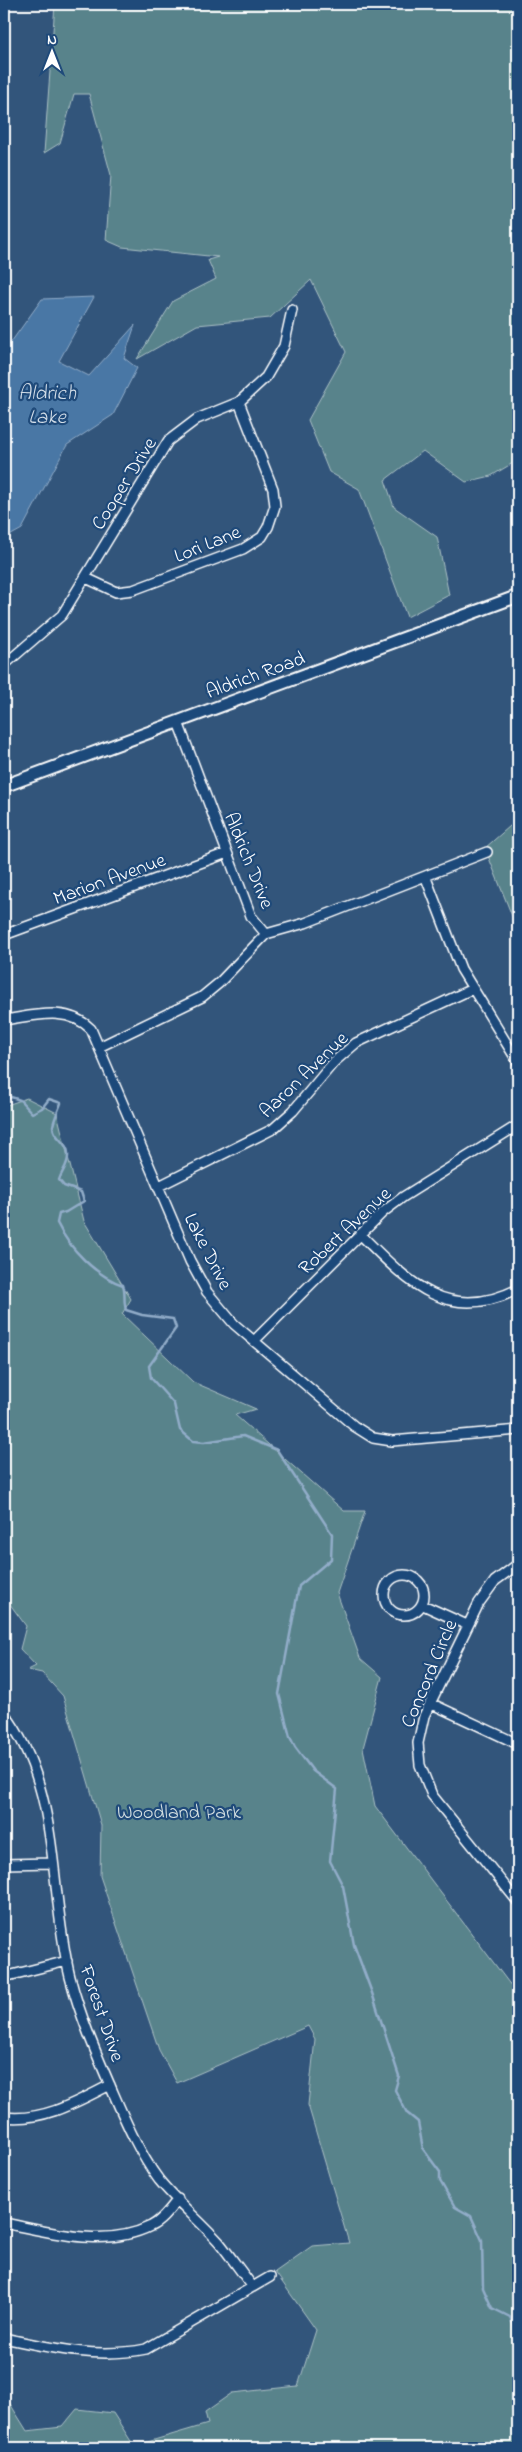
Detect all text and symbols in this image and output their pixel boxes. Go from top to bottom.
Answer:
north arrow [28,28,78,78]
text: N [47,30,57,51]
water label: Aldrich Lake [18,379,77,433]
street label: Cooper Drive [85,432,165,536]
street label: Lori Lane [170,519,246,572]
street label: Aldrich Road [202,645,309,708]
street label: Aldrich Drive [215,808,280,914]
street label: Marion Avenue [50,847,170,914]
street label: Aaron Avenue [254,1026,356,1126]
street label: Robert Avenue [293,1181,399,1283]
street label: Lake Drive [175,1209,238,1296]
street label: Concord Circle [394,1615,466,1733]
park label: Woodland Park [117,1799,241,1828]
street label: Forest Drive [70,1961,131,2066]

